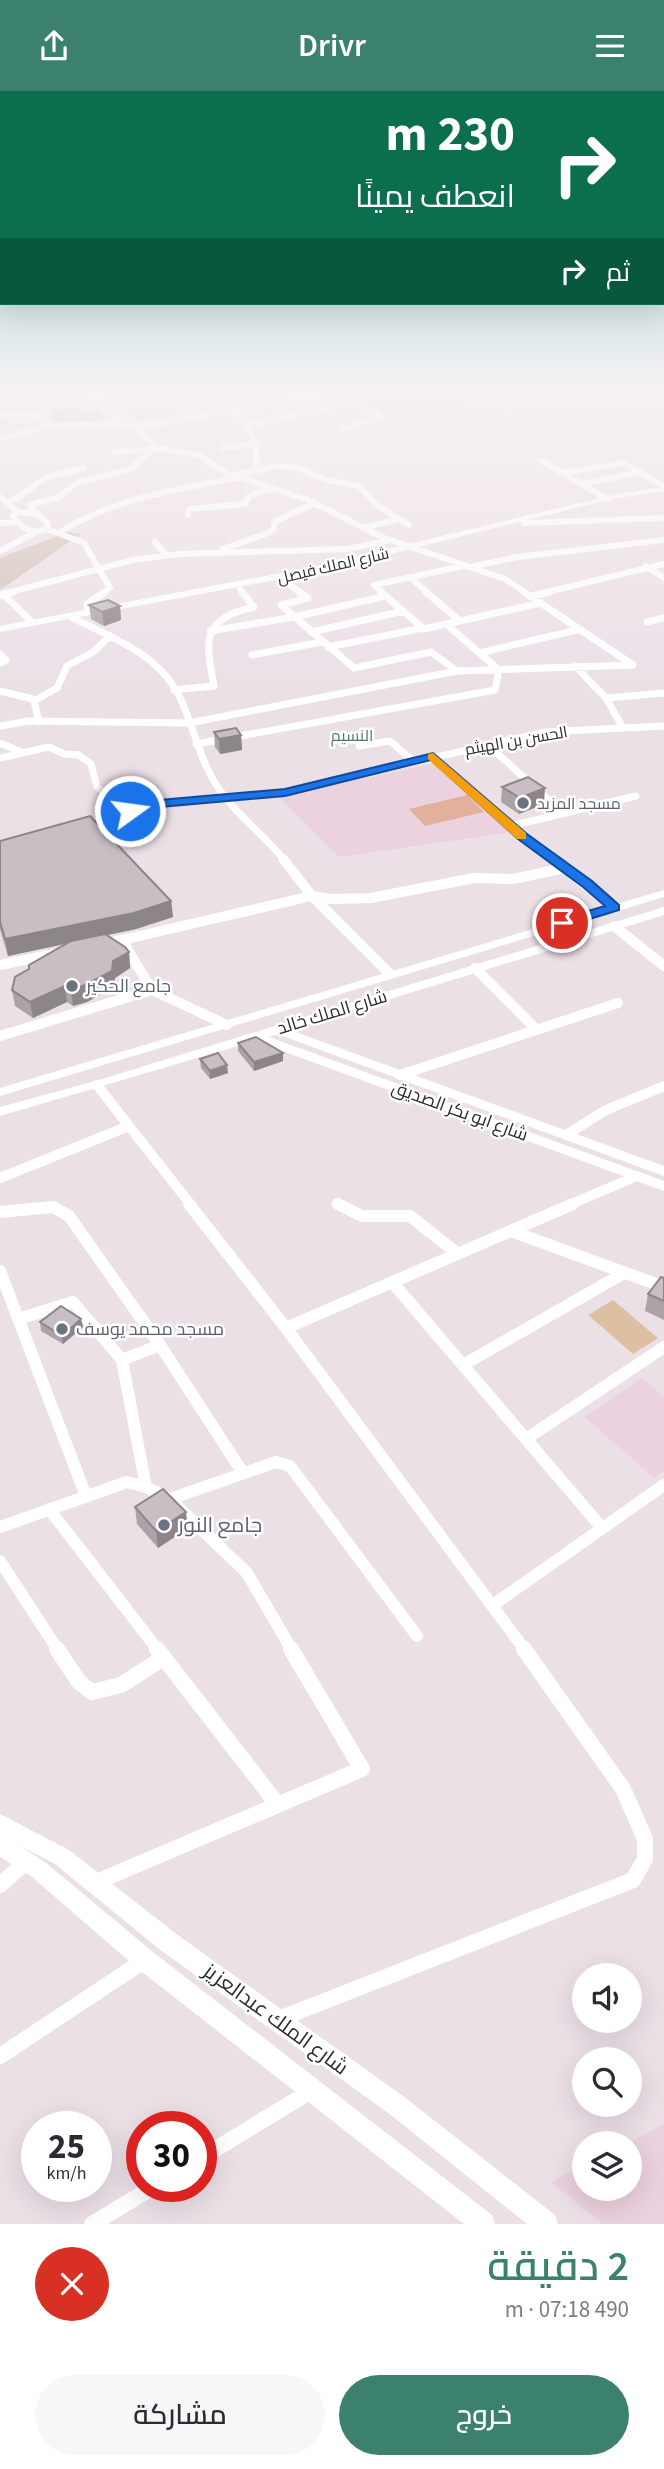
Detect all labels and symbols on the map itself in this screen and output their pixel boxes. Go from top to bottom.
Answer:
street label: شارع الملك فيصل [275,542,391,590]
street label: الحسن بن الهيثم [463,721,569,761]
district label: النسيم [331,725,373,747]
position arrow [93,774,167,848]
place label: مسجد المزيد [537,793,621,815]
marker: مسجد المزيد [515,795,531,811]
pin [532,893,592,953]
place label: جامع الحكير [85,974,171,999]
marker: جامع الحكير [64,978,80,994]
street label: شارع الملك خالد [274,984,390,1041]
street label: شارع ابو بكر الصديق [388,1075,532,1148]
place label: مسجد محمد يوسف [76,1317,224,1342]
marker: مسجد محمد يوسف [54,1321,70,1337]
place label: جامع النور [177,1510,262,1540]
marker: جامع النور [156,1517,172,1533]
street label: شارع الملك عبدالعزيز [196,1955,355,2082]
speed limit sign: 30 [126,2111,217,2202]

